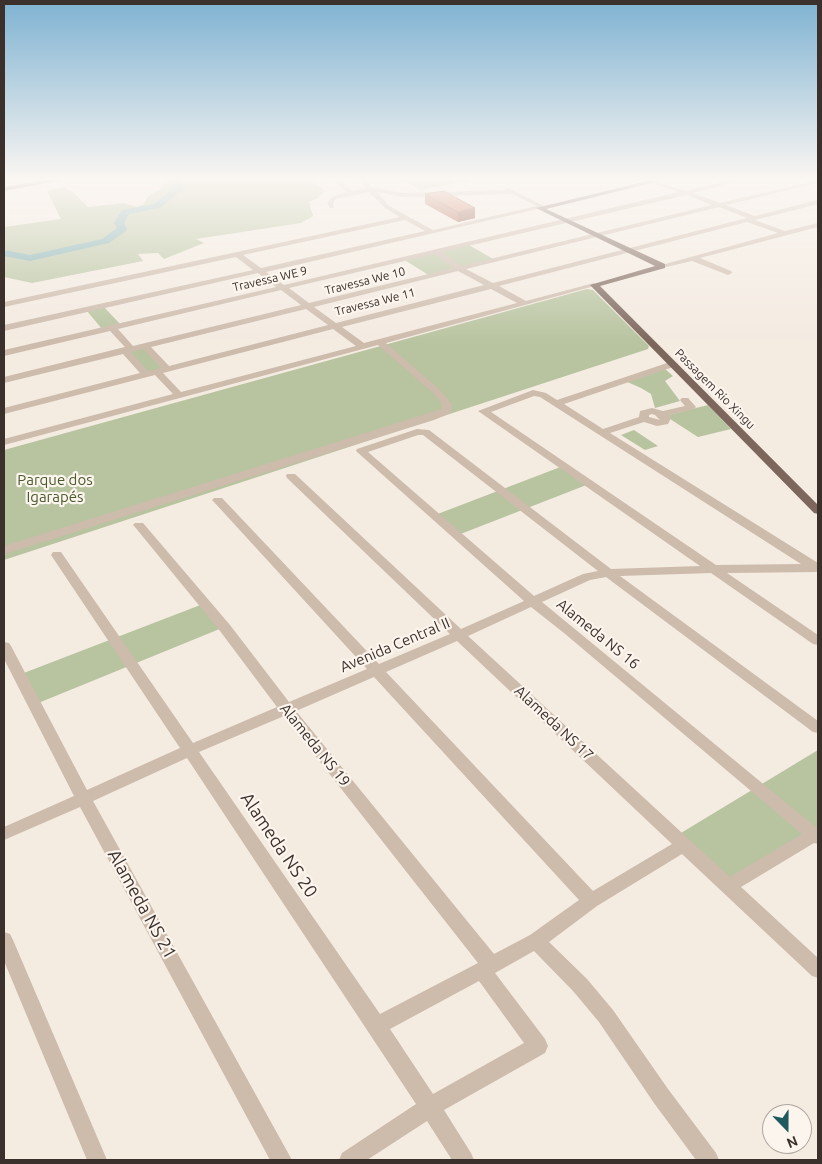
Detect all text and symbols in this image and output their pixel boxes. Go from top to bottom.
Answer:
street label: Travessa WE 9 [231,263,309,295]
street label: Travessa We 10 [323,264,407,298]
street label: Travessa We 11 [333,285,417,319]
street label: Passagem Rio Xingu [672,346,758,432]
park label: Parque dos Igarapés [17,471,93,506]
street label: Alameda NS 16 [553,595,643,673]
street label: Avenida Central II [337,614,453,676]
street label: Alameda NS 17 [511,682,597,764]
street label: Alameda NS 19 [276,700,354,790]
street label: Alameda NS 20 [236,788,322,902]
street label: Alameda NS 21 [103,846,181,962]
north arrow [762,1104,812,1154]
text: N [784,1133,800,1151]

